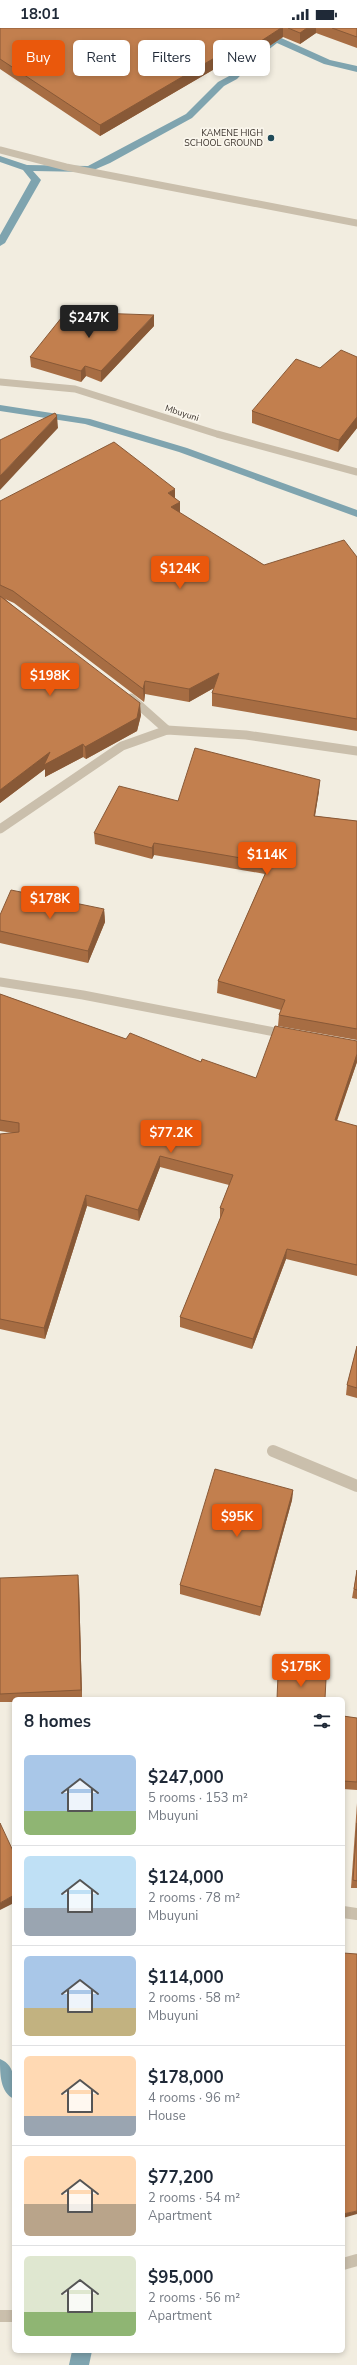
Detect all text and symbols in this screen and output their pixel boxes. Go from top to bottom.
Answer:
text: 18:01 [20,4,60,24]
chip: Buy [12,40,65,76]
chip: Rent [73,40,130,76]
chip: Filters [138,40,205,76]
chip: New [213,40,270,76]
place label: KAMENE HIGH SCHOOL GROUND [184,127,263,149]
marker: KAMENE HIGH SCHOOL GROUND [266,133,276,143]
pin: $247K [61,305,117,339]
text: $247K [69,309,109,327]
street label: Mbuyuni [164,402,200,424]
pin: $124K [152,556,208,590]
text: $124K [160,560,200,578]
pin: $198K [22,663,78,697]
text: $198K [30,667,70,685]
pin: $114K [239,842,295,876]
text: $114K [247,846,287,864]
pin: $178K [22,886,78,920]
text: $178K [30,890,70,908]
pin: $77.2K [138,1120,204,1154]
text: $77.2K [149,1124,193,1142]
pin: $95K [213,1504,261,1538]
text: $95K [221,1508,253,1526]
pin: $175K [273,1654,329,1688]
text: $175K [281,1658,321,1676]
text: 8 homes [24,1710,91,1733]
icon: filters [311,1710,333,1732]
text: $247,000 [148,1766,224,1789]
icon: home [56,1771,104,1819]
text: 5 rooms · 153 m² [148,1789,248,1807]
text: Mbuyuni [148,1807,198,1825]
text: $124,000 [148,1866,224,1889]
icon: home [56,1872,104,1920]
text: 2 rooms · 78 m² [148,1889,240,1907]
text: Mbuyuni [148,1907,198,1925]
text: $114,000 [148,1966,224,1989]
icon: home [56,1972,104,2020]
text: 2 rooms · 58 m² [148,1989,240,2007]
text: Mbuyuni [148,2007,198,2025]
text: $178,000 [148,2066,224,2089]
icon: home [56,2072,104,2120]
text: 4 rooms · 96 m² [148,2089,240,2107]
text: House [148,2107,186,2125]
text: $77,200 [148,2166,213,2189]
icon: home [56,2172,104,2220]
text: 2 rooms · 54 m² [148,2189,240,2207]
text: Apartment [148,2207,211,2225]
text: $95,000 [148,2266,213,2289]
icon: home [56,2272,104,2320]
text: 2 rooms · 56 m² [148,2289,240,2307]
text: Apartment [148,2307,211,2325]

